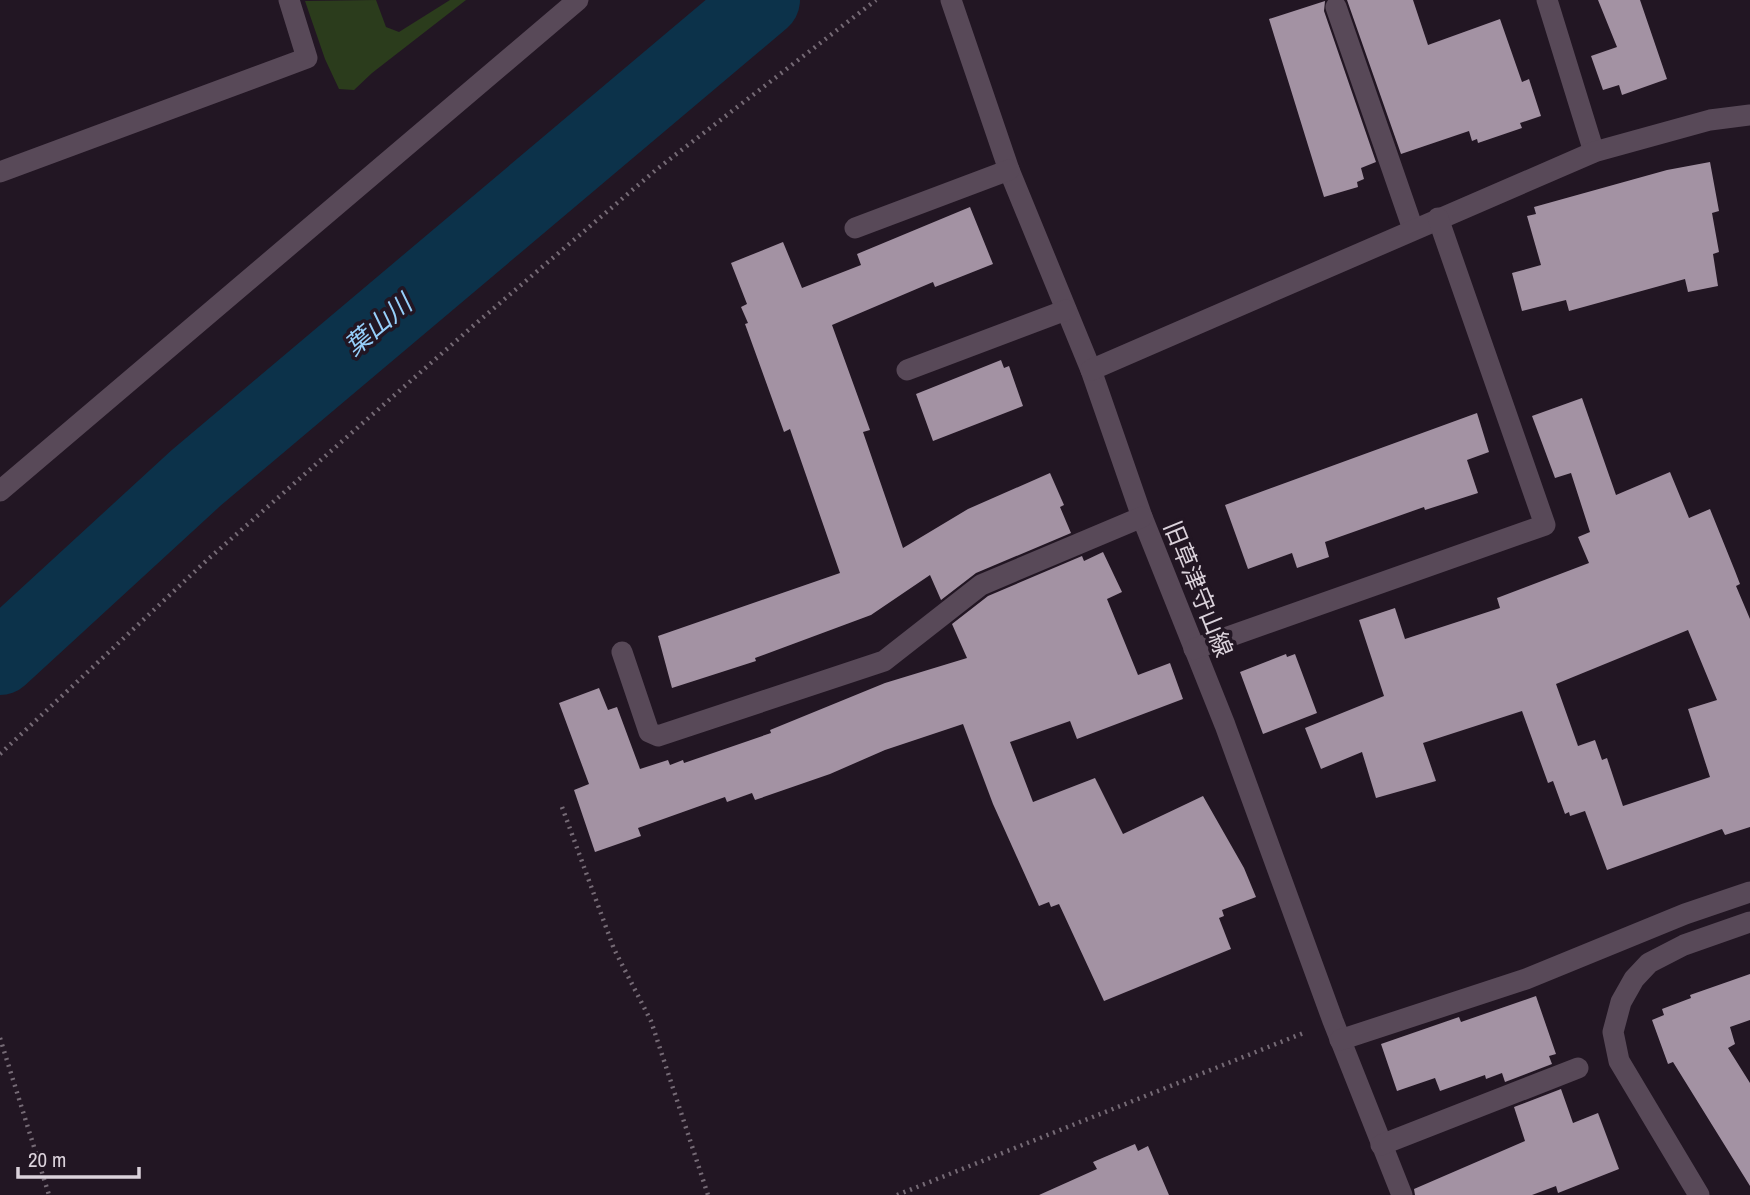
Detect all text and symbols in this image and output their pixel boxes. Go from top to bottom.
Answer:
water label: 葉山川 [337,284,421,363]
street label: 旧草津守山線 [1157,516,1241,661]
scale bar [18,1136,138,1180]
text: 20 m [28,1145,66,1174]

